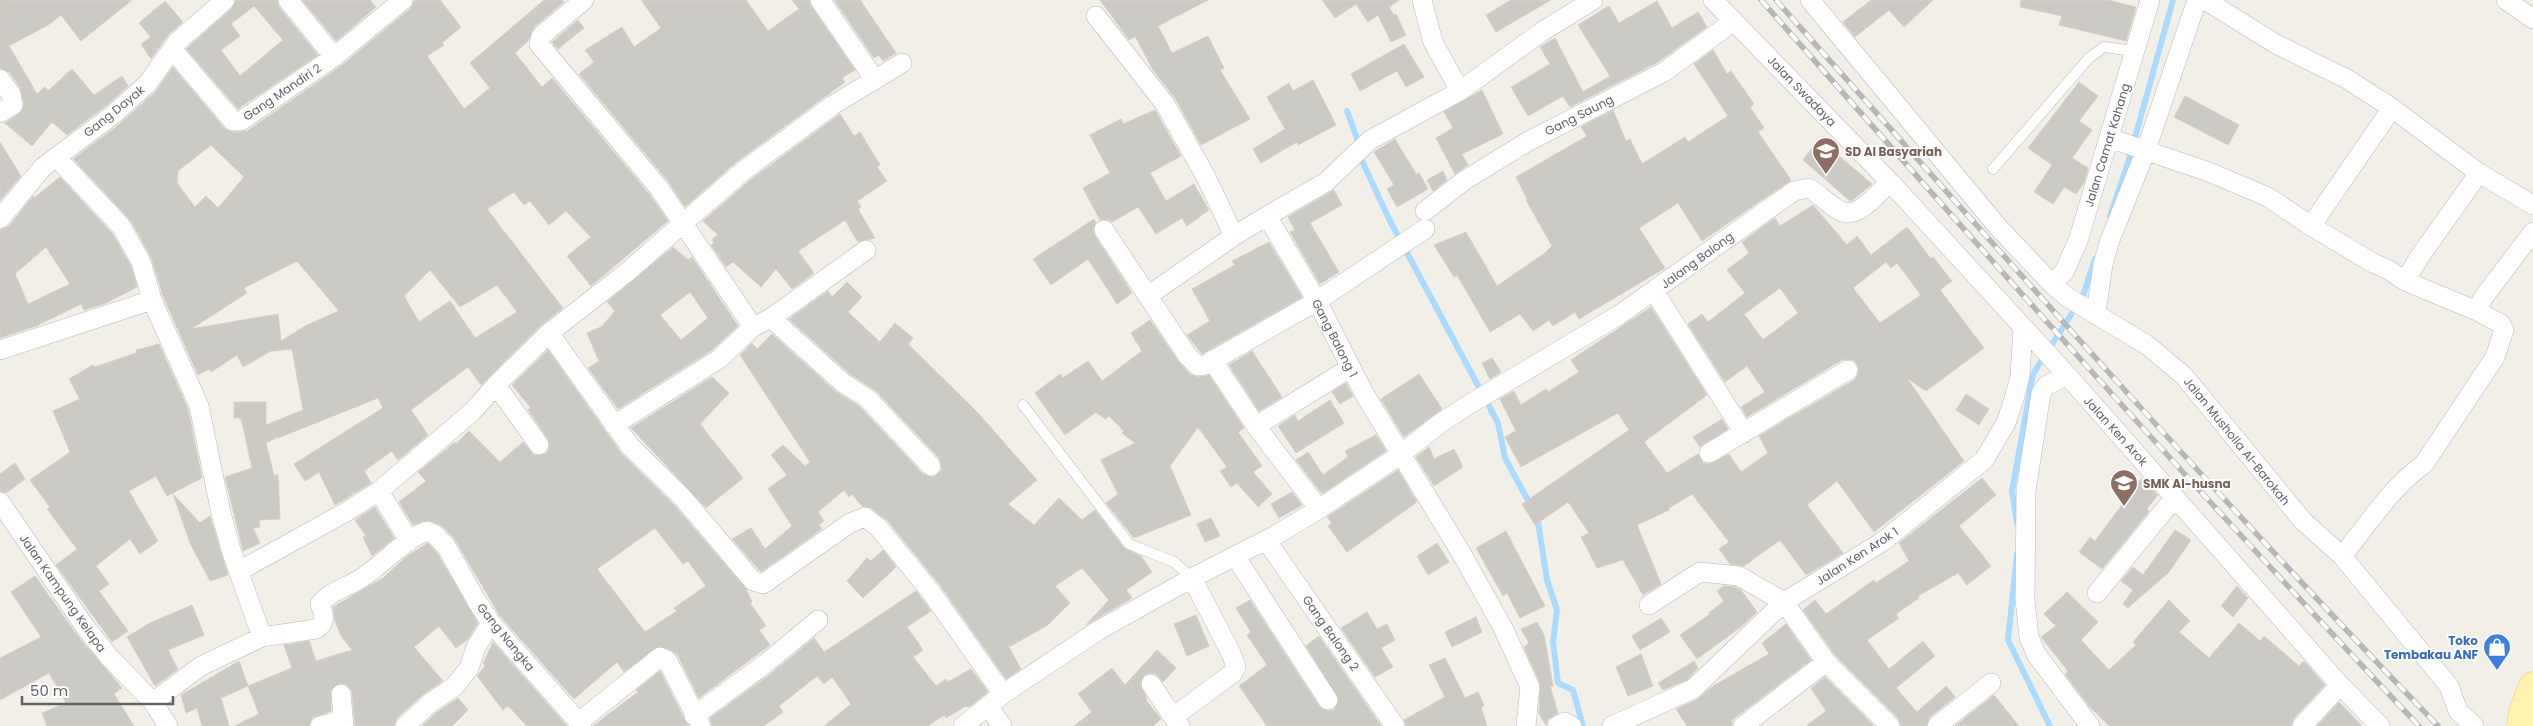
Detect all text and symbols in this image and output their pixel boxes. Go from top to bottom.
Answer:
street label: Jalan Swadaya [1764,52,1840,130]
street label: Gang Mandiri 2 [239,59,325,125]
street label: Gang Dayak [80,81,149,141]
street label: Jalan Camat Kahang [2080,81,2134,209]
street label: Gang Saung [1542,90,1616,140]
school or university icon: SD Al Basyariah [1811,136,1841,175]
place label: SD Al Basyariah [1845,143,1942,160]
street label: Jalang Balong [1657,228,1737,292]
street label: Gang Balong 1 [1308,296,1362,380]
street label: Jalan Musholla Al-Barokah [2180,373,2294,509]
street label: Jalan Ken Arok [2080,392,2152,470]
school or university icon: SMK Al-husna [2109,468,2139,507]
place label: SMK Al-husna [2143,475,2231,492]
street label: Jalan Ken Arok 1 [1812,523,1902,589]
street label: Jalan Kampung Kelapa [16,530,110,656]
street label: Gang Balong 2 [1299,592,1363,674]
street label: Gang Nangka [473,599,539,675]
place label: Toko Tembakau ANF [2384,632,2478,663]
shop icon: Toko Tembakau ANF [2482,632,2512,671]
scale bar [22,674,174,706]
text: 50 m [30,680,68,701]

